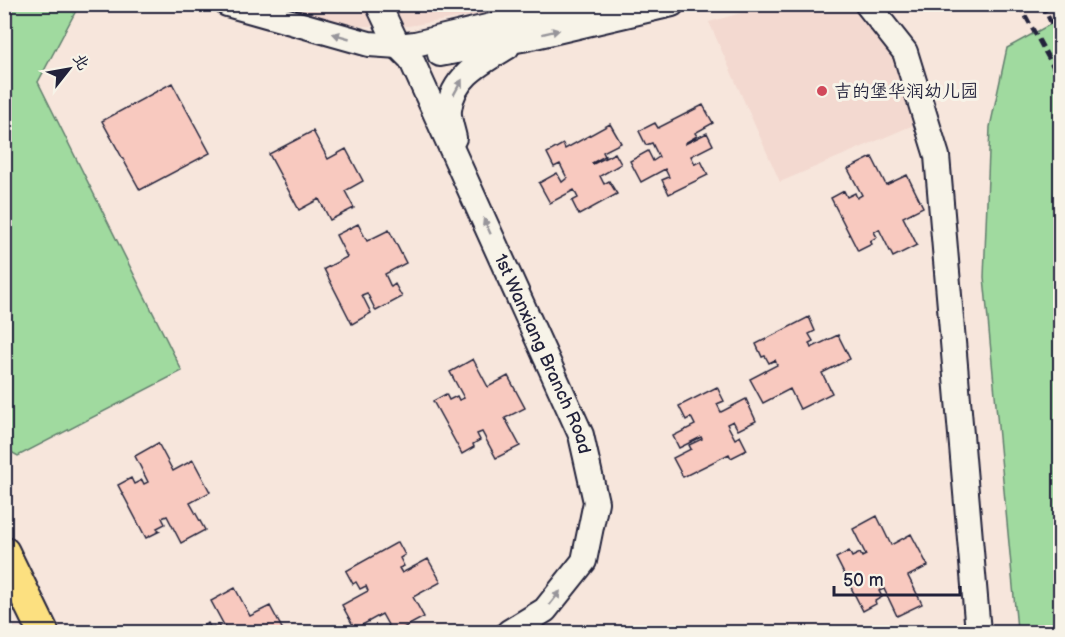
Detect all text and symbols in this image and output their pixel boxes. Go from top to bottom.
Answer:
one-way arrow [542,27,561,36]
one-way arrow [332,31,350,40]
north arrow [39,39,99,99]
text: 北 [68,50,93,74]
one-way arrow [453,78,463,95]
place label: 吉的堡华润幼儿园 [834,81,978,102]
marker: 吉的堡华润幼儿园 [815,84,829,98]
one-way arrow [482,216,492,234]
street label: 1st Wanxiang Branch Road [490,251,595,456]
scale bar [834,559,960,597]
text: 50 m [843,570,884,591]
one-way arrow [548,590,561,606]

